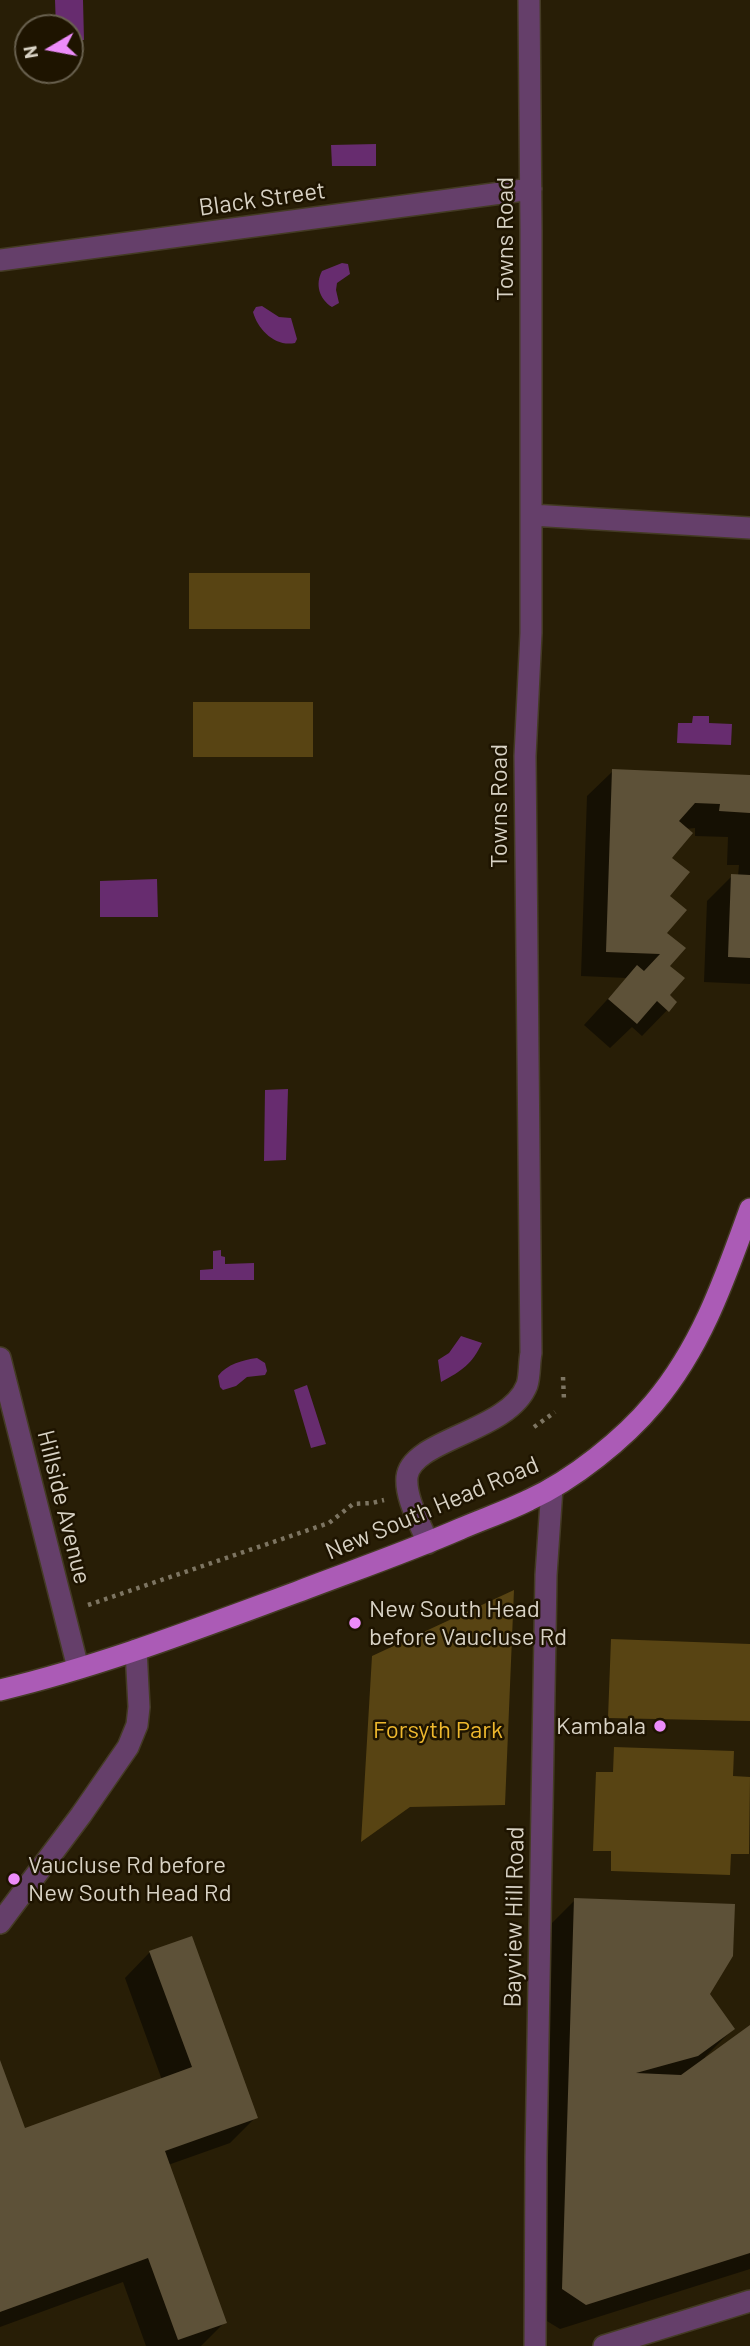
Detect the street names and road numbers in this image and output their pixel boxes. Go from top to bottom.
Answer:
street label: Black Street [197,176,327,222]
street label: Towns Road [491,177,519,301]
street label: Towns Road [485,744,513,868]
street label: Hillside Avenue [31,1427,97,1587]
street label: New South Head Road [321,1450,543,1566]
street label: Bayview Hill Road [498,1826,530,2008]

